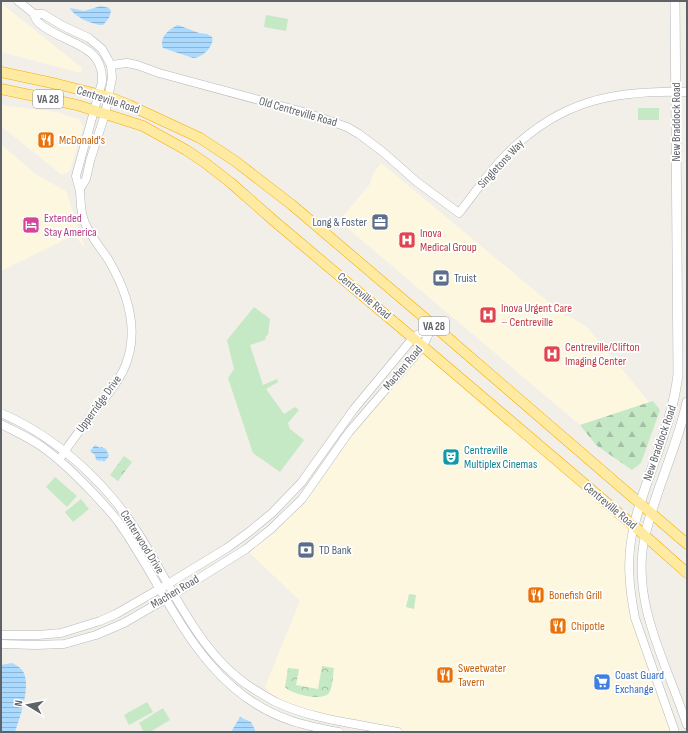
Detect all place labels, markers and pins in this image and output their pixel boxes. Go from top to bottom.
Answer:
restaurant icon: McDonald's [36,130,56,150]
place label: McDonald's [59,133,105,148]
place label: Extended Stay America [44,211,97,240]
office icon: Long & Foster [370,212,390,232]
hotel icon: Extended Stay America [21,215,41,235]
place label: Long & Foster [312,215,368,230]
place label: Inova Medical Group [420,226,477,255]
hospital icon: Inova Medical Group [397,230,417,250]
bank icon: Truist [431,268,451,288]
place label: Truist [454,271,477,286]
place label: Inova Urgent Care – Centreville [501,301,572,330]
hospital icon: Inova Urgent Care – Centreville [478,305,498,325]
place label: Centreville/Clifton Imaging Center [565,340,640,369]
hospital icon: Centreville/Clifton Imaging Center [542,344,562,364]
place label: Centreville Multiplex Cinemas [464,443,537,472]
theatre icon: Centreville Multiplex Cinemas [441,447,461,467]
bank icon: TD Bank [296,540,316,560]
place label: TD Bank [319,543,352,558]
restaurant icon: Bonefish Grill [526,585,546,605]
place label: Bonefish Grill [549,588,602,603]
restaurant icon: Chipotle [548,616,568,636]
place label: Chipotle [571,619,605,634]
place label: Sweetwater Tavern [458,661,507,690]
restaurant icon: Sweetwater Tavern [435,665,455,685]
place label: Coast Guard Exchange [615,668,664,697]
supermarket icon: Coast Guard Exchange [592,672,612,692]

